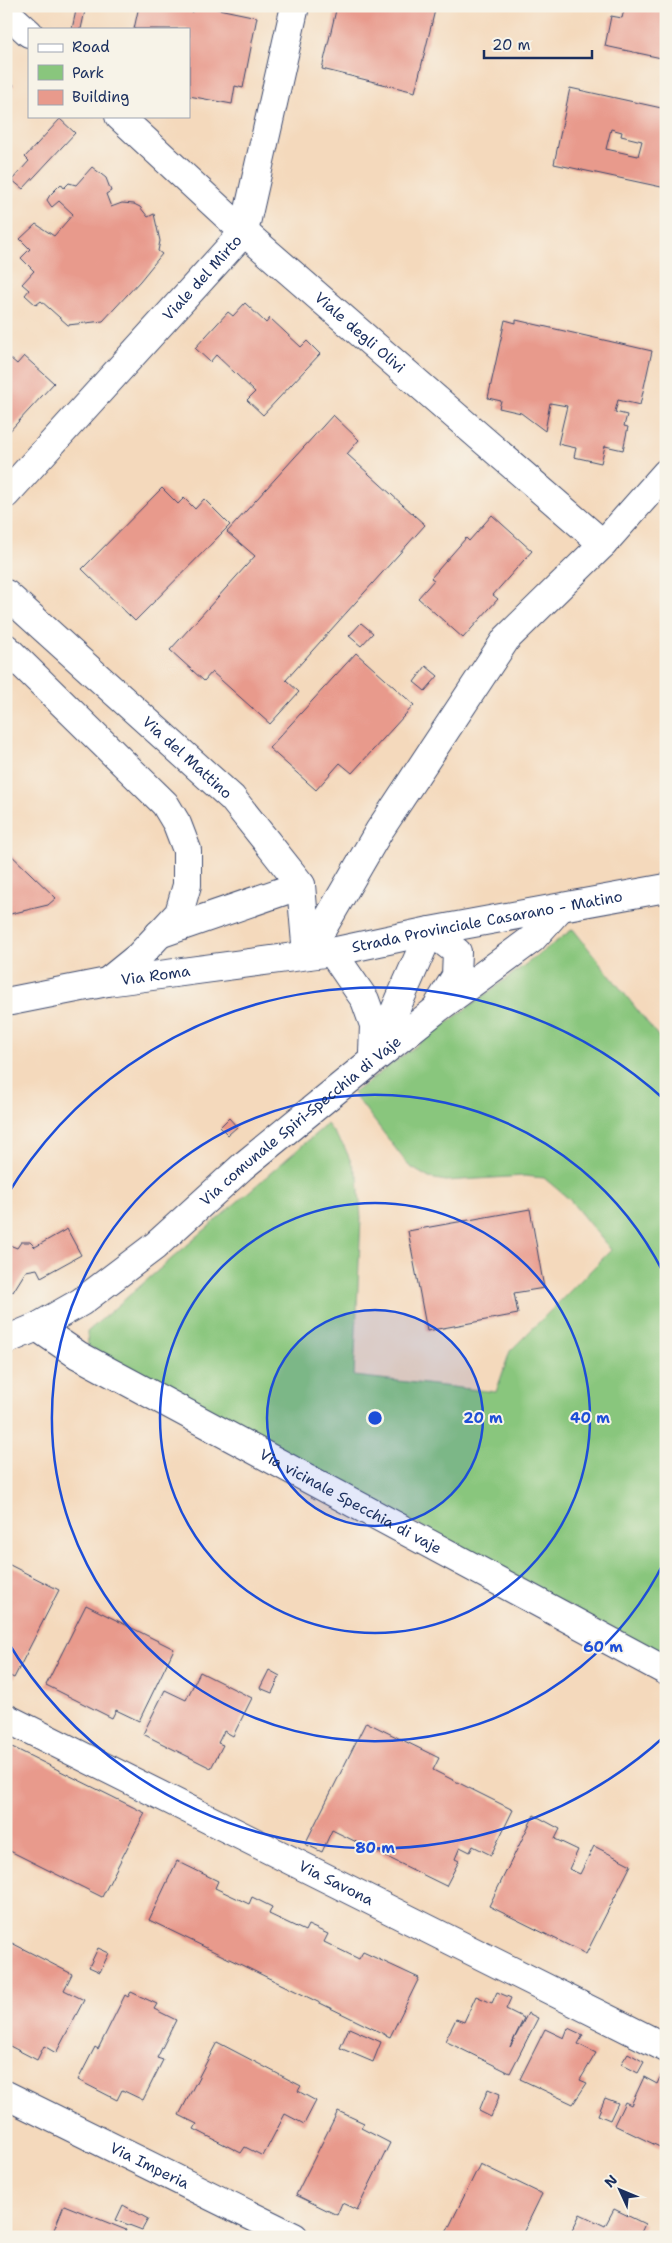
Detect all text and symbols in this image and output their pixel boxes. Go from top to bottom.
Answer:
legend [28,28,190,118]
scale bar [484,28,592,60]
text: 20 m [492,35,531,55]
text: Road [72,37,110,57]
text: Park [72,63,104,83]
text: Building [72,87,129,107]
street label: Viale del Mirto [158,231,246,325]
street label: Viale degli Olivi [310,288,409,378]
street label: Via del Mattino [138,712,236,803]
street label: Strada Provinciale Casarano - Matino [350,886,624,957]
street label: Via Roma [120,961,192,990]
street label: Via comunale Spiri-Specchia di Vaje [196,1031,405,1210]
text: 20 m [463,1408,503,1428]
text: 40 m [570,1408,610,1428]
centre of rings [366,1409,384,1427]
street label: Via vicinale Specchia di vaje [256,1444,445,1558]
text: 60 m [583,1637,623,1657]
text: 80 m [355,1838,395,1858]
street label: Via Savona [295,1856,377,1910]
street label: Via Imperia [106,2138,193,2194]
north arrow [594,2166,644,2216]
text: N [600,2171,621,2191]

